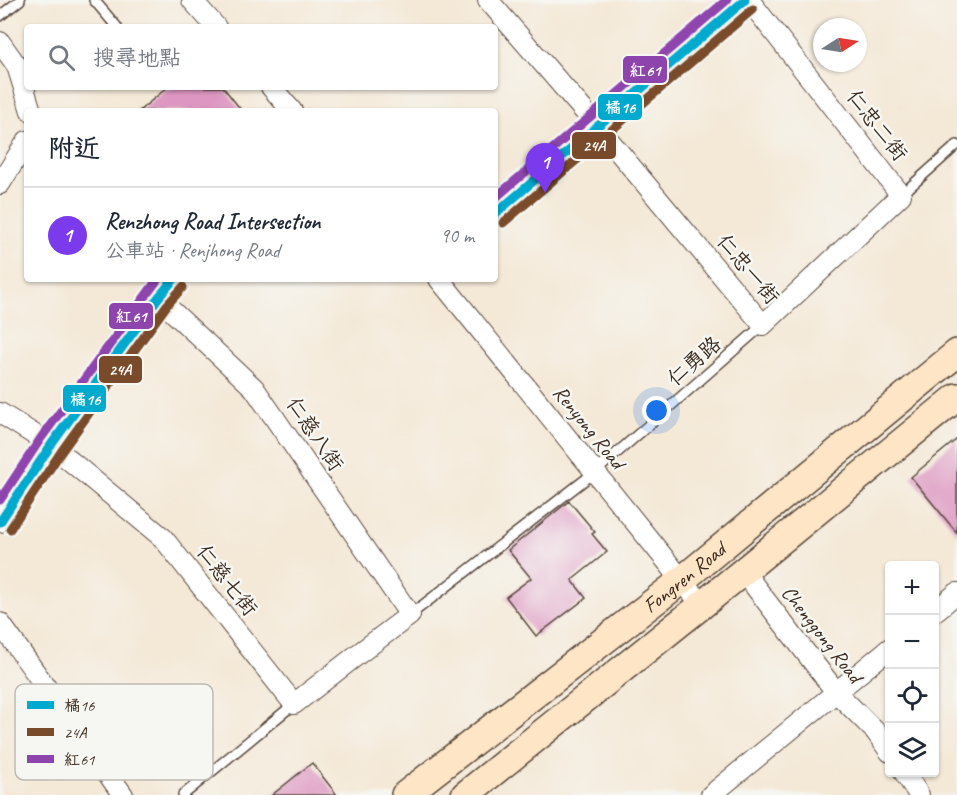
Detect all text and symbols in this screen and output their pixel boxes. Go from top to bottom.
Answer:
north arrow [813,18,867,72]
search box [24,24,498,90]
icon: search [45,41,78,74]
text: 搜尋地點 [93,44,181,72]
line badge: 紅61 [622,55,668,84]
text: 紅61 [630,61,662,81]
street label: 仁忠二街 [841,84,913,166]
line badge: 橘16 [597,93,643,121]
text: 橘16 [605,98,637,118]
line badge: 24A [571,131,617,160]
text: 附近 [48,132,100,165]
text: 24A [583,136,607,156]
pin: 1 [526,144,564,193]
text: Renzhong Road Intersection [105,208,320,236]
text: 1 [63,223,72,248]
text: 90 m [440,223,474,248]
street label: 仁忠一街 [711,228,785,310]
text: 公車站 · Renjhong Road [105,238,280,263]
line badge: 紅61 [108,302,154,330]
text: 紅61 [116,307,148,327]
street label: 仁勇路 [662,331,726,391]
line badge: 24A [98,355,143,384]
text: 24A [109,360,133,380]
street label: Renyong Road [547,380,633,477]
line badge: 橘16 [62,384,107,413]
text: 橘16 [70,390,102,410]
street label: 仁慈八街 [281,392,349,476]
your location [642,396,671,425]
street label: Fongren Road [638,534,734,618]
street label: 仁慈七街 [191,539,263,621]
map controls [885,561,939,777]
button: + [885,561,939,615]
street label: Chenggong Road [776,580,870,691]
button: − [885,615,939,669]
button: locate [885,669,939,723]
legend [15,684,213,780]
text: 橘16 [64,696,95,716]
text: 24A [64,723,87,743]
button: layers [885,723,939,777]
text: 紅61 [64,750,95,770]

